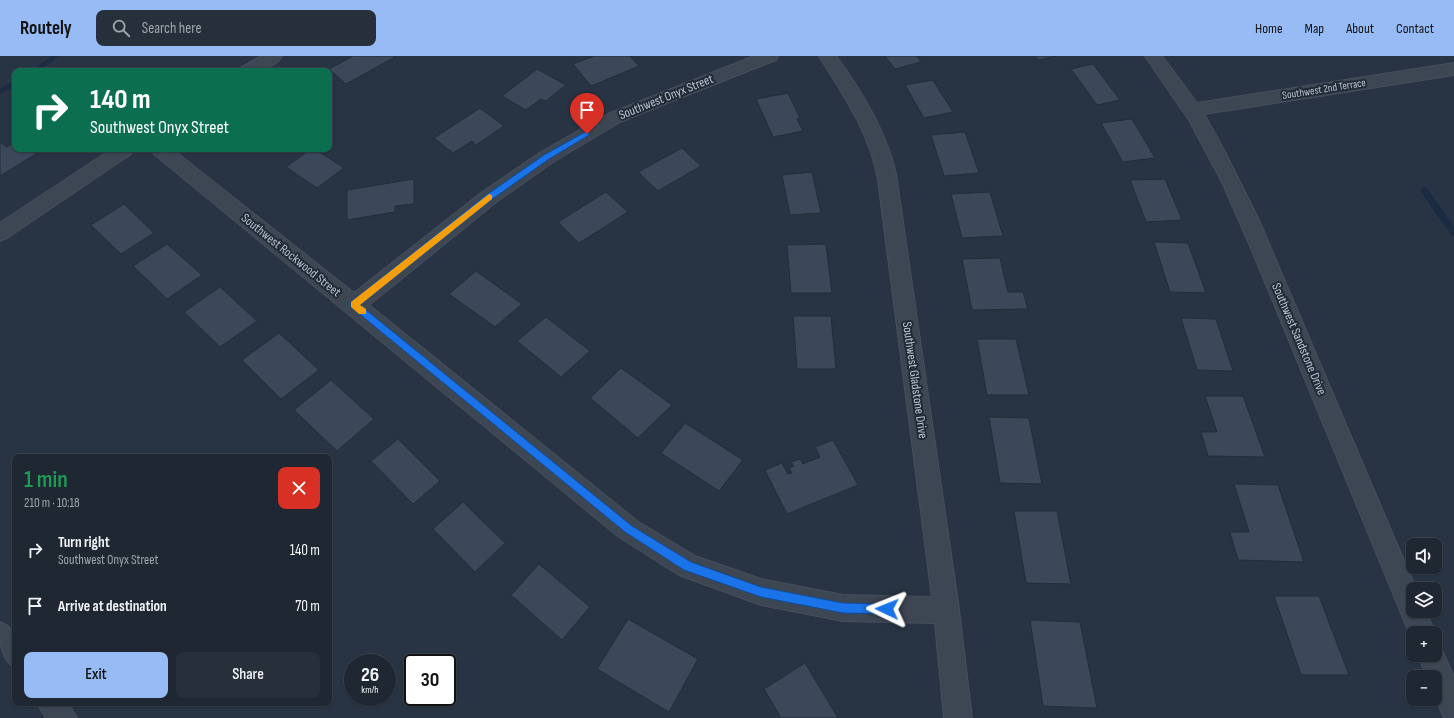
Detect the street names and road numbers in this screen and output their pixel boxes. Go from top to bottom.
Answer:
street label: Southwest Onyx Street [616,71,716,123]
street label: Southwest 2nd Terrace [1281,76,1367,102]
street label: Southwest Rockwood Street [238,210,344,300]
street label: Southwest Sandstone Drive [1268,281,1330,397]
street label: Southwest Gladstone Drive [899,320,931,440]

